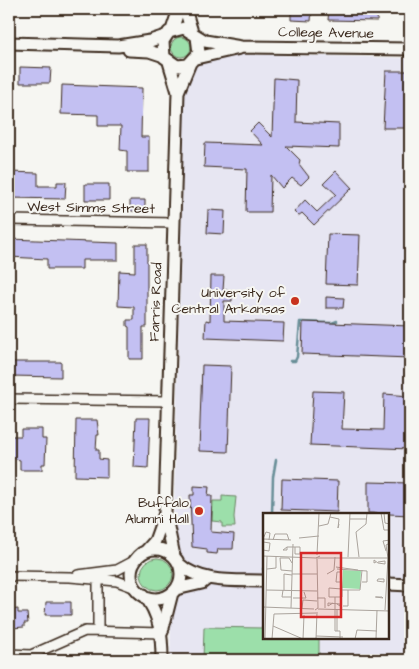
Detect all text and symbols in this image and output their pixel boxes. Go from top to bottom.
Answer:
street label: College Avenue [278,22,374,44]
street label: West Simms Street [27,197,155,219]
street label: Farris Road [145,262,167,342]
place label: University of Central Arkansas [172,283,286,319]
marker: University of Central Arkansas [289,295,301,307]
place label: Buffalo Alumni Hall [125,493,189,529]
marker: Buffalo Alumni Hall [193,505,205,517]
inset map [263,513,389,639]

